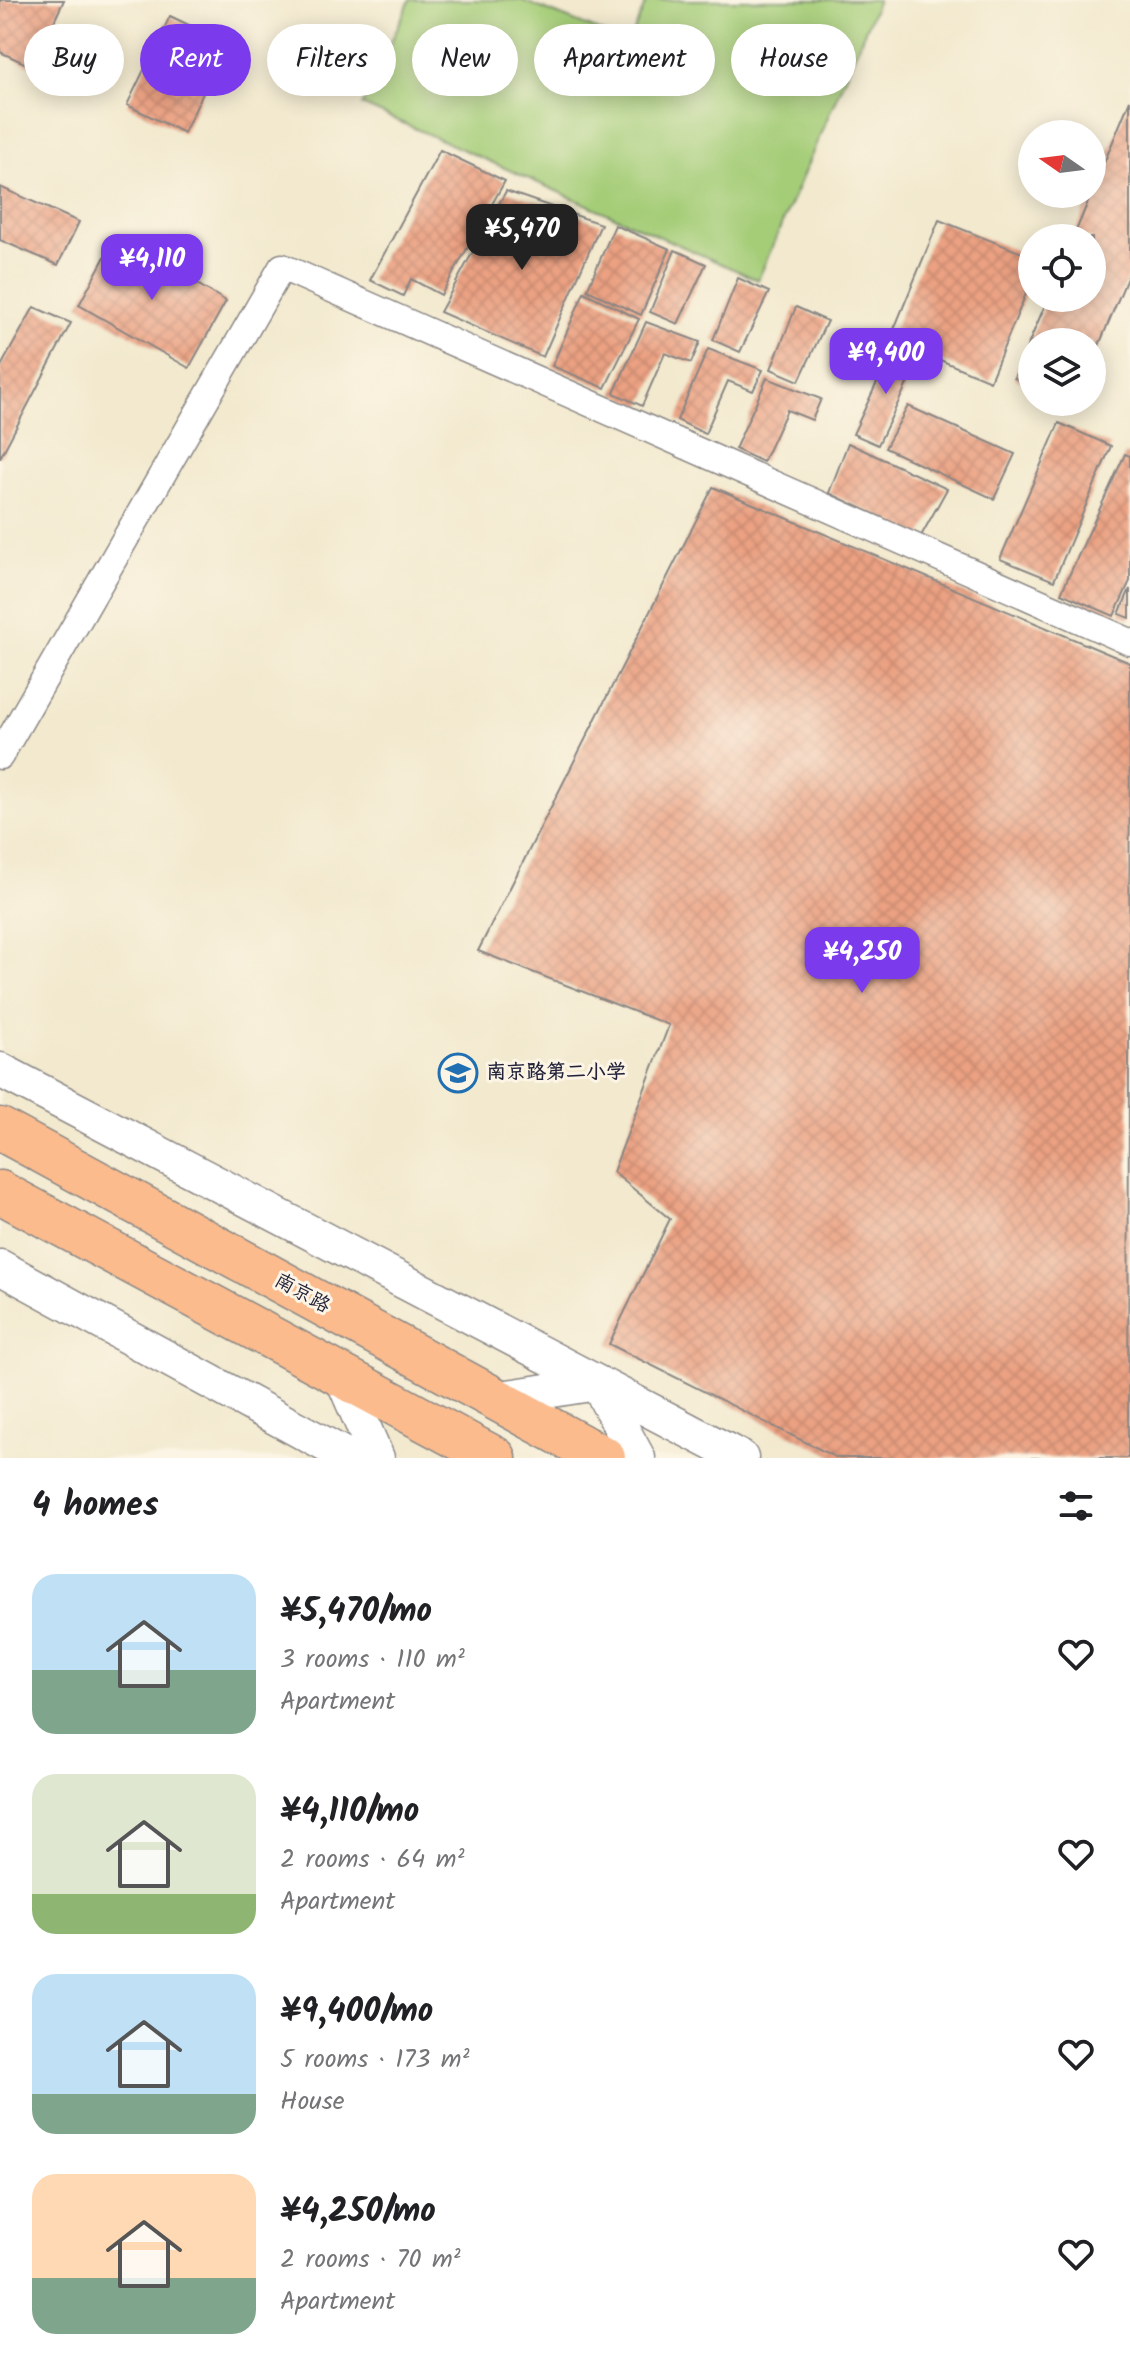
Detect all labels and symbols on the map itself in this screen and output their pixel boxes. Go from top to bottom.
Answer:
north arrow [1018,120,1106,208]
pin: ¥5,470 [457,204,587,272]
pin: ¥4,110 [87,234,217,302]
pin: ¥9,400 [821,328,951,396]
pin: ¥4,250 [797,927,927,995]
school or university icon: 南京路第二小学 [437,1052,479,1094]
place label: 南京路第二小学 [486,1057,626,1089]
street label: 南京路 [268,1265,337,1323]

